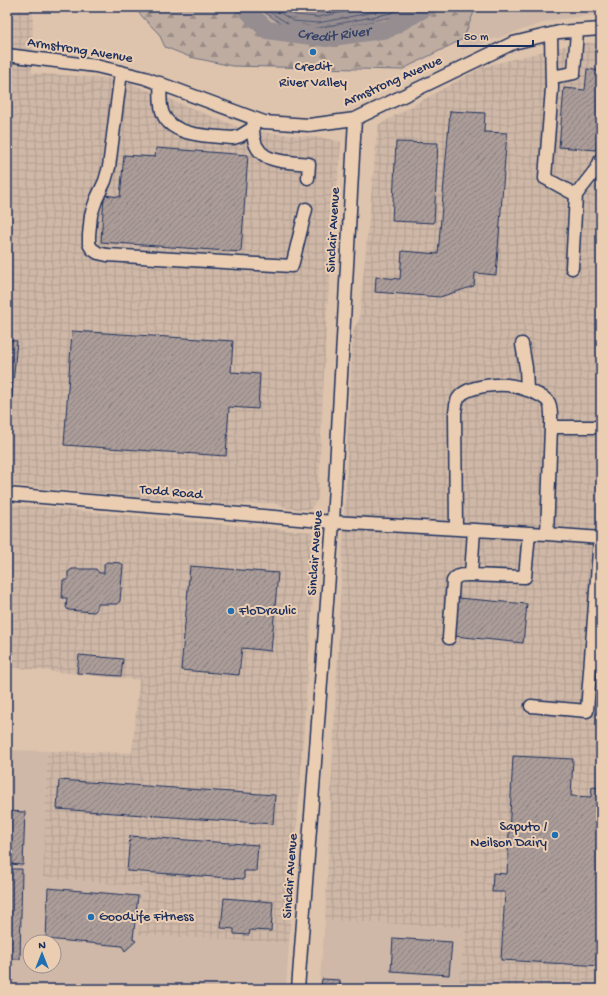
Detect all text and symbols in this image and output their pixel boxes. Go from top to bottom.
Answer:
water label: Credit River [296,22,374,47]
scale bar [458,22,533,48]
text: 50 m [464,31,489,45]
street label: Armstrong Avenue [26,34,135,68]
marker: Credit River Valley [308,47,318,57]
street label: Armstrong Avenue [341,52,446,111]
place label: Credit River Valley [279,59,347,92]
street label: Sinclair Avenue [323,186,345,273]
street label: Todd Road [138,482,205,504]
street label: Sinclair Avenue [305,509,328,596]
place label: FloDraulic [238,603,297,620]
marker: FloDraulic [226,606,236,616]
place label: Saputo / Neilson Dairy [470,819,548,852]
marker: Saputo / Neilson Dairy [550,830,560,840]
street label: Sinclair Avenue [280,832,303,919]
place label: GoodLife Fitness [99,909,195,926]
marker: GoodLife Fitness [86,912,96,922]
north arrow [22,934,62,974]
text: N [38,940,46,952]

